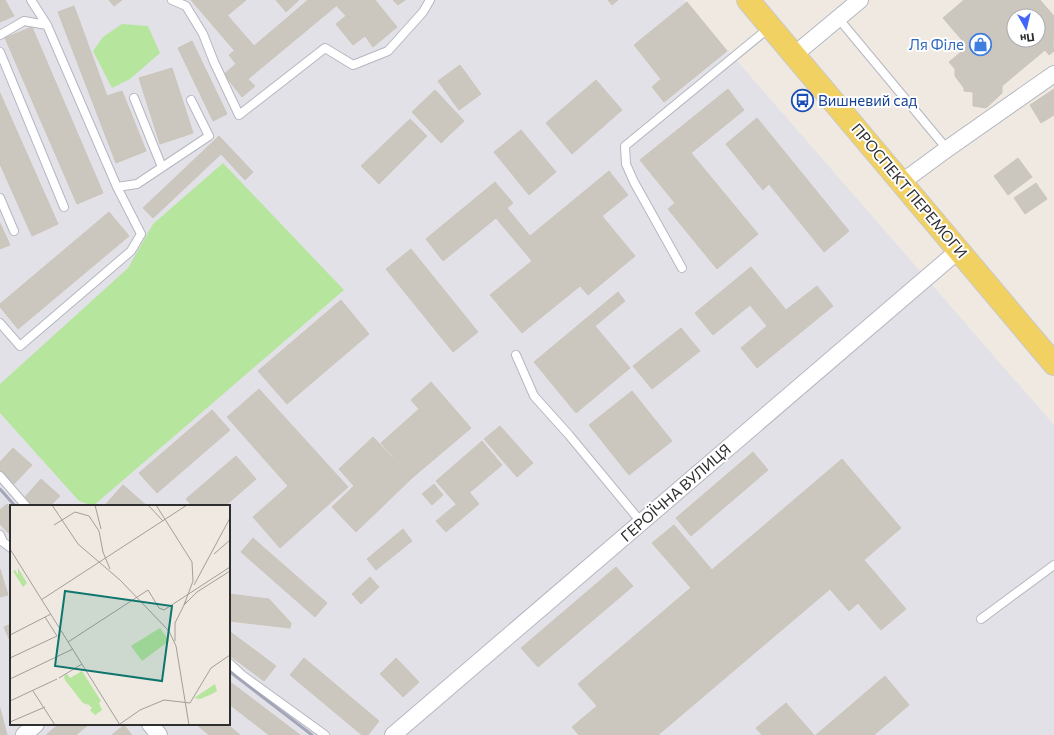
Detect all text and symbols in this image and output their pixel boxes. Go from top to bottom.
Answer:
north arrow [1006,8,1046,48]
text: Пн [1019,31,1036,46]
shop icon: Ля Філе [967,32,993,58]
place label: Ля Філе [909,35,964,53]
bus stop icon: Вишневий сад [789,88,815,114]
place label: Вишневий сад [818,91,917,109]
street label: ПРОСПЕКТ ПЕРЕМОГИ [848,119,971,261]
street label: ГЕРОЇЧНА ВУЛИЦЯ [617,439,734,545]
inset map [10,505,230,725]

